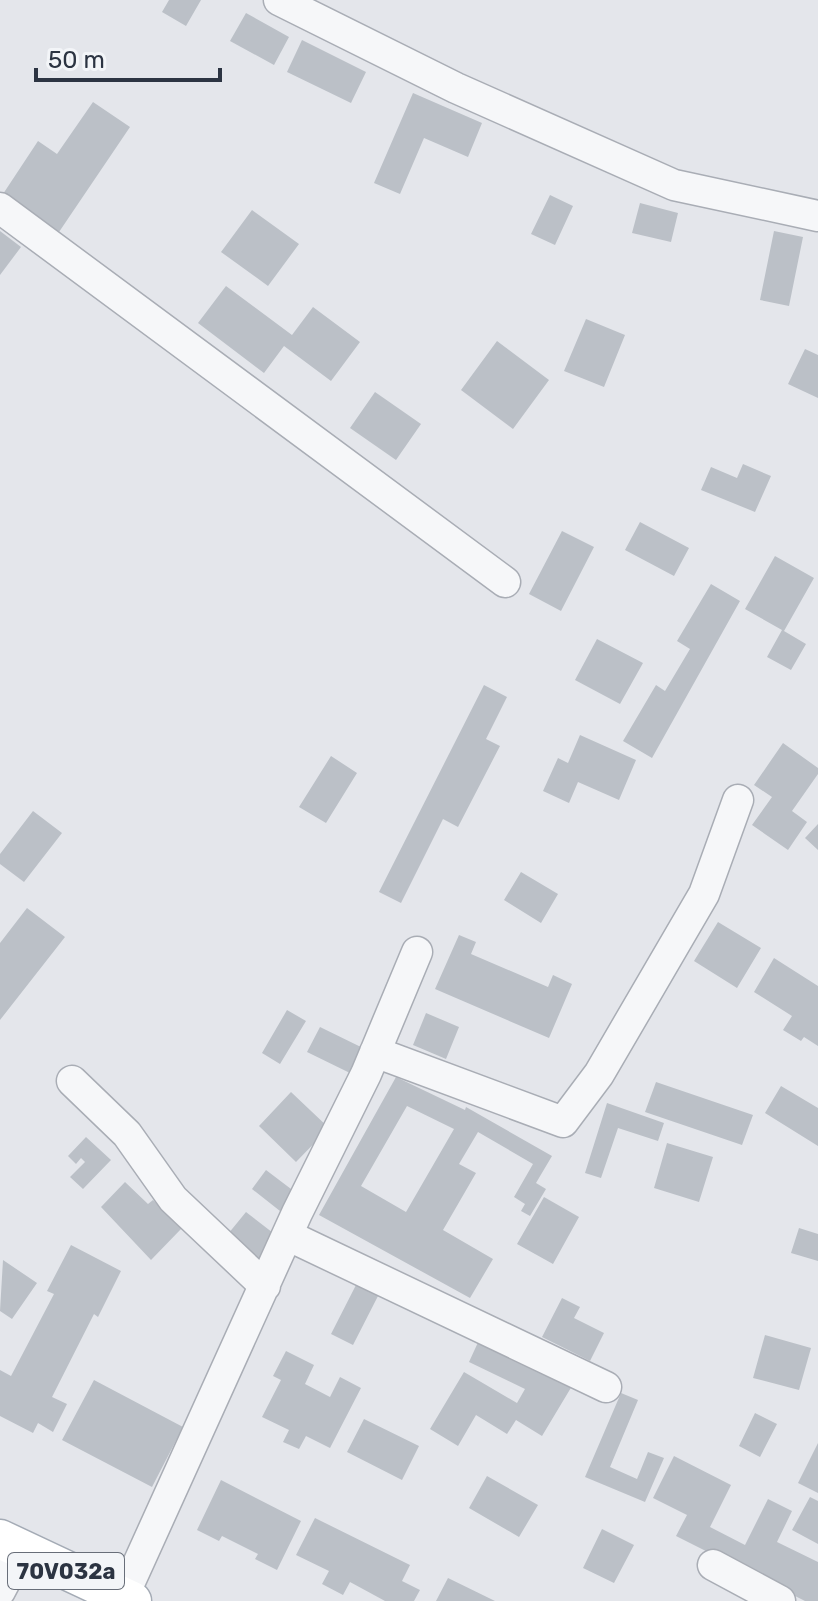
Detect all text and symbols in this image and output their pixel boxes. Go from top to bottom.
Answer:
scale bar [36,32,220,82]
text: 50 m [48,46,105,74]
road number: 70V032a [8,1553,124,1589]

